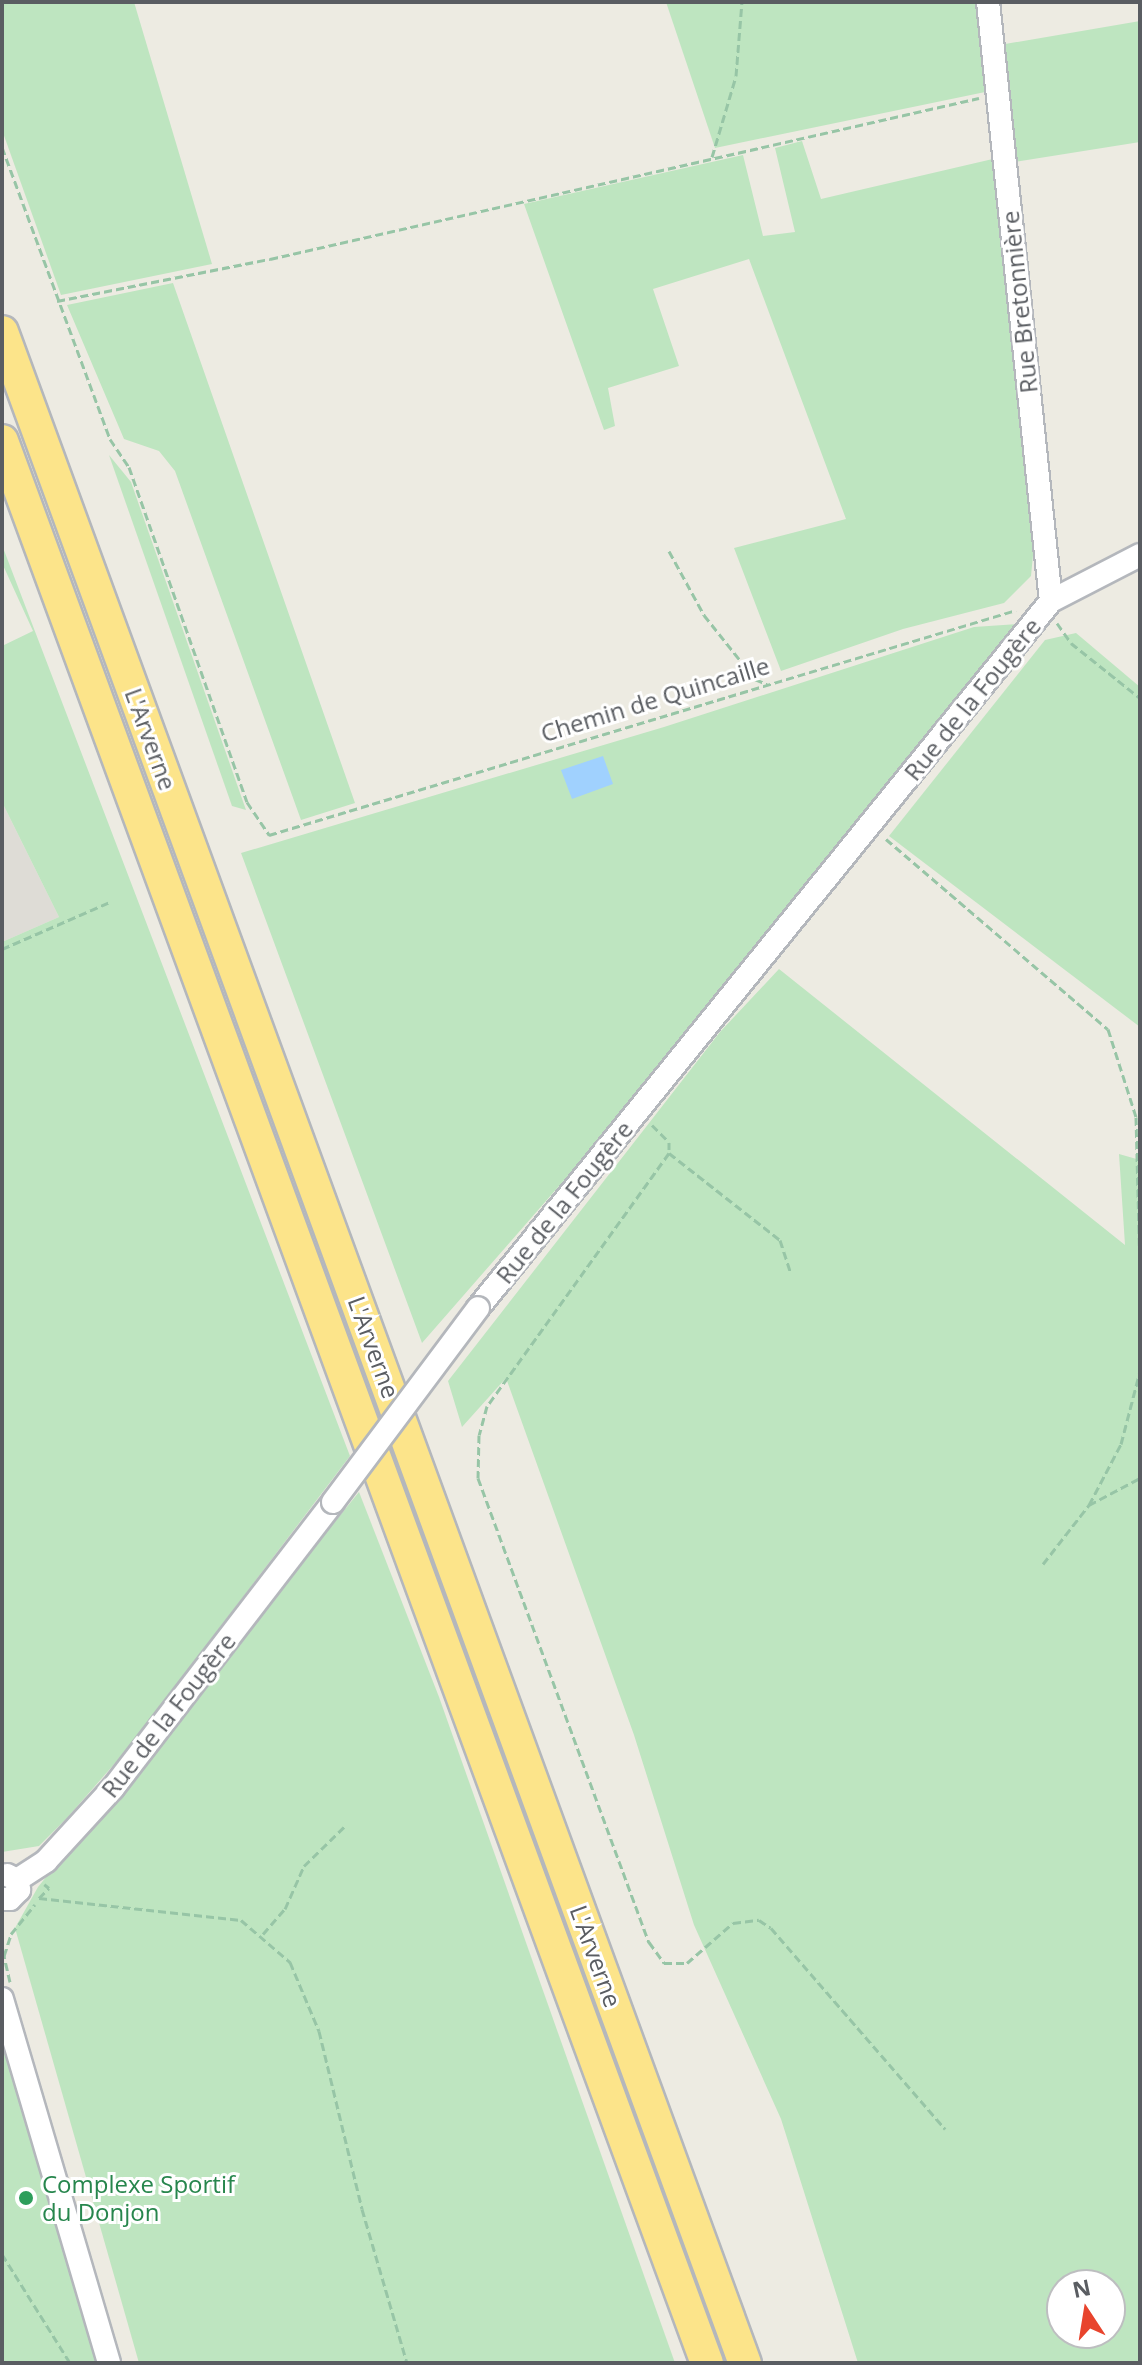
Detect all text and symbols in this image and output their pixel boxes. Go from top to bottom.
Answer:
street label: Rue Bretonnière [995,209,1043,395]
street label: Rue de la Fougère [898,612,1046,786]
street label: Chemin de Quincaille [537,650,773,748]
street label: L'Arverne [119,684,183,794]
street label: Rue de la Fougère [490,1115,638,1289]
street label: L'Arverne [342,1292,406,1402]
street label: Rue de la Fougère [95,1627,241,1803]
street label: L'Arverne [564,1901,628,2011]
place label: Complexe Sportif du Donjon [42,2170,235,2226]
marker: Complexe Sportif du Donjon [17,2189,35,2207]
north arrow [1046,2269,1126,2349]
text: N [1070,2271,1093,2304]

